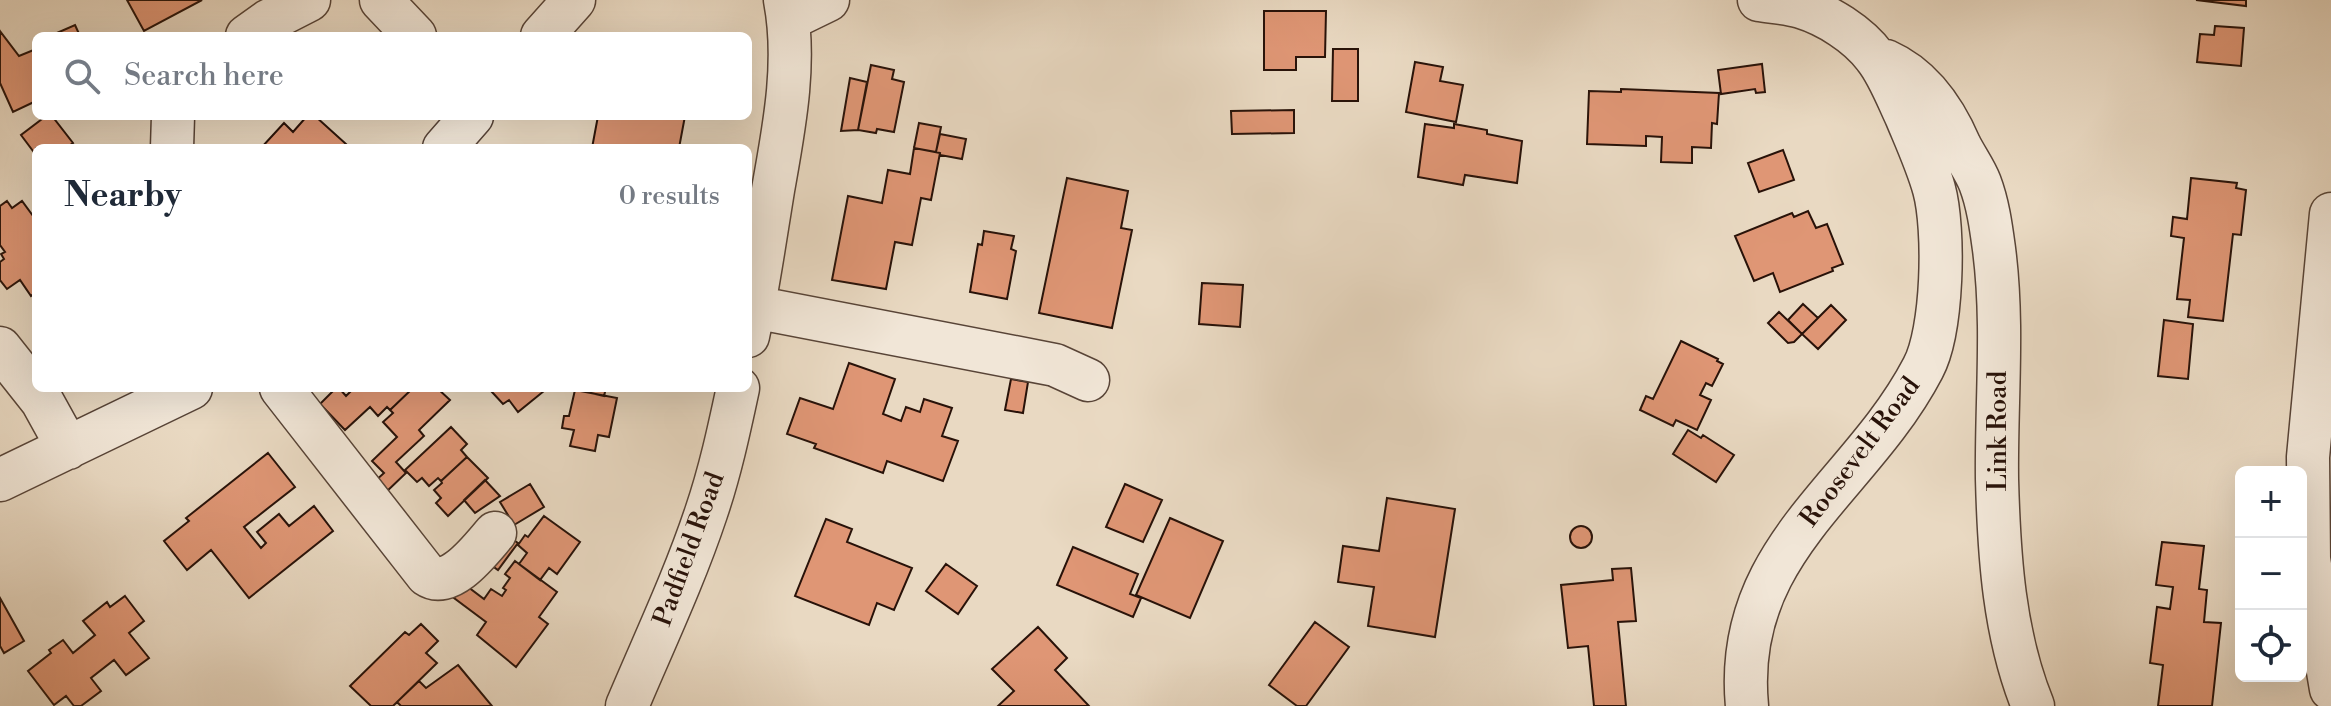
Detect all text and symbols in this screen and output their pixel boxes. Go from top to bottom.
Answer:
search box [32,32,752,120]
icon: search [60,54,104,98]
text: Search here [124,57,284,95]
text: Nearby [64,175,182,217]
text: 0 results [619,180,720,212]
street label: Roosevelt Road [1793,370,1927,533]
street label: Link Road [1982,371,2014,491]
map controls [2235,466,2307,682]
button: + [2235,466,2307,538]
street label: Padfield Road [646,467,732,630]
button: − [2235,538,2307,610]
button: locate [2235,610,2307,682]

